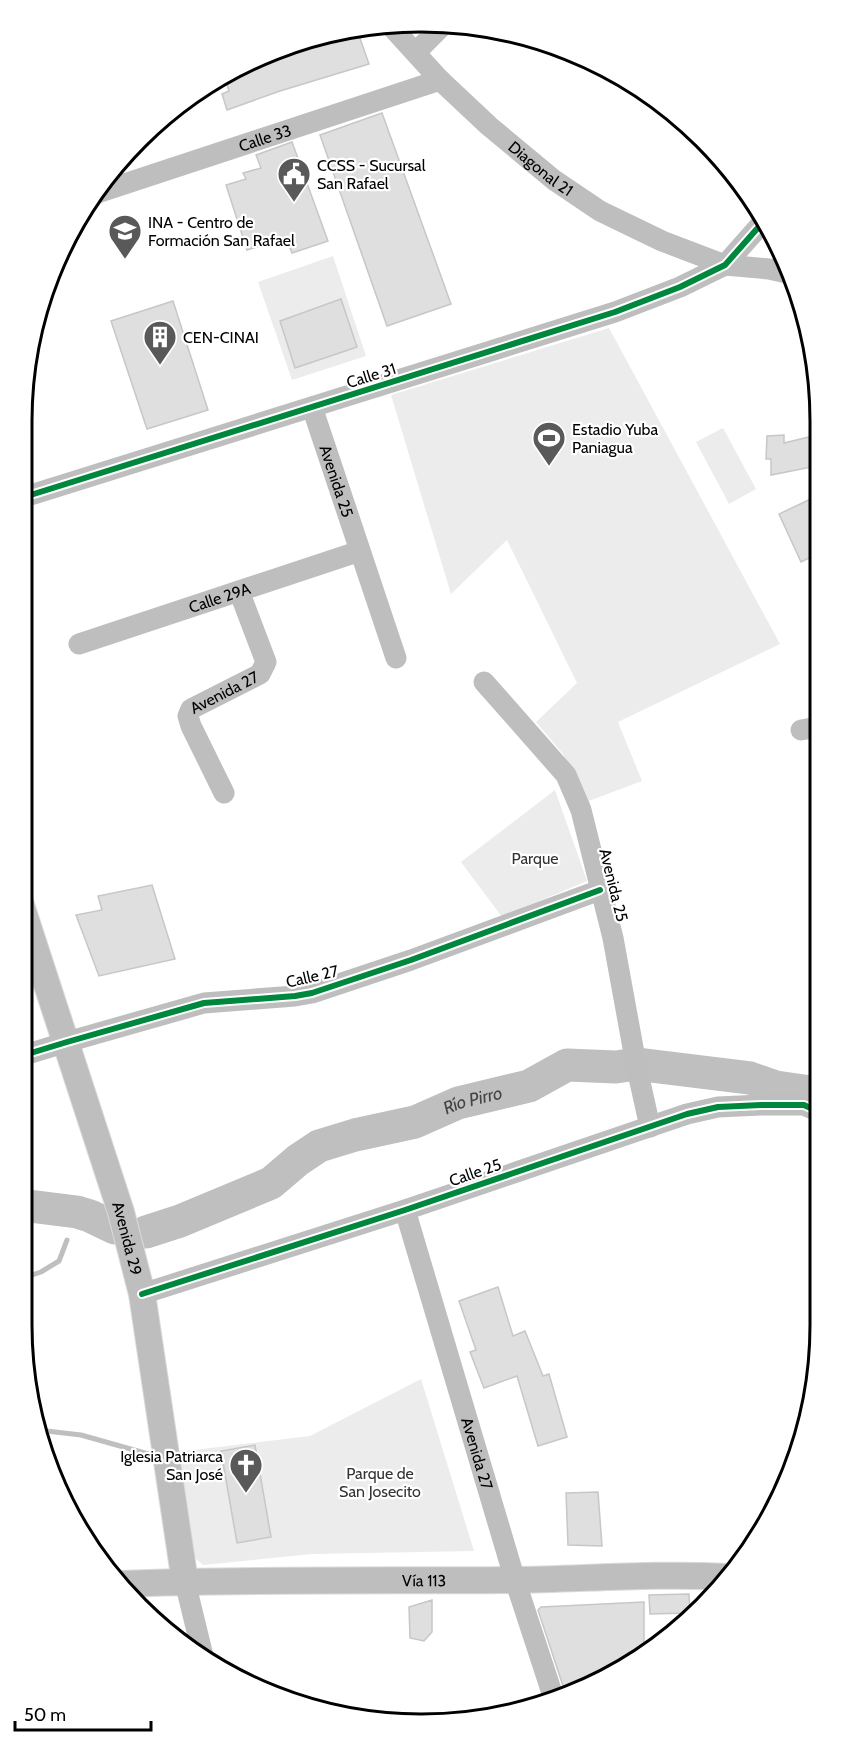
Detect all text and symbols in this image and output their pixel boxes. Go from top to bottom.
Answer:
street label: Calle 33 [236,121,294,156]
street label: Diagonal 21 [505,137,577,200]
public building icon: CCSS - Sucursal San Rafael [276,156,312,203]
place label: CCSS - Sucursal San Rafael [317,156,426,193]
school or university icon: INA - Centro de Formación San Rafael [107,213,143,260]
place label: INA - Centro de Formación San Rafael [148,213,295,250]
building icon: CEN-CINAI [142,319,178,366]
place label: CEN-CINAI [183,328,259,347]
street label: Calle 31 [344,359,398,392]
sports icon: Estadio Yuba Paniagua [531,420,567,467]
place label: Estadio Yuba Paniagua [572,420,658,457]
street label: Avenida 25 [315,443,357,520]
street label: Calle 29A [186,579,253,617]
street label: Avenida 27 [187,667,262,718]
street label: Avenida 25 [595,847,632,924]
park label: Parque [512,849,558,868]
street label: Calle 27 [284,961,340,992]
water label: Río Pirro [440,1082,504,1119]
street label: Calle 25 [447,1155,504,1190]
street label: Avenida 29 [108,1199,146,1277]
street label: Avenida 27 [457,1415,497,1492]
place label: Iglesia Patriarca San José [120,1447,223,1484]
church icon: Iglesia Patriarca San José [228,1447,264,1494]
park label: Parque de San Josecito [339,1464,421,1501]
street label: Vía 113 [402,1571,446,1590]
scale bar [15,1694,152,1732]
text: 50 m [24,1704,66,1726]

